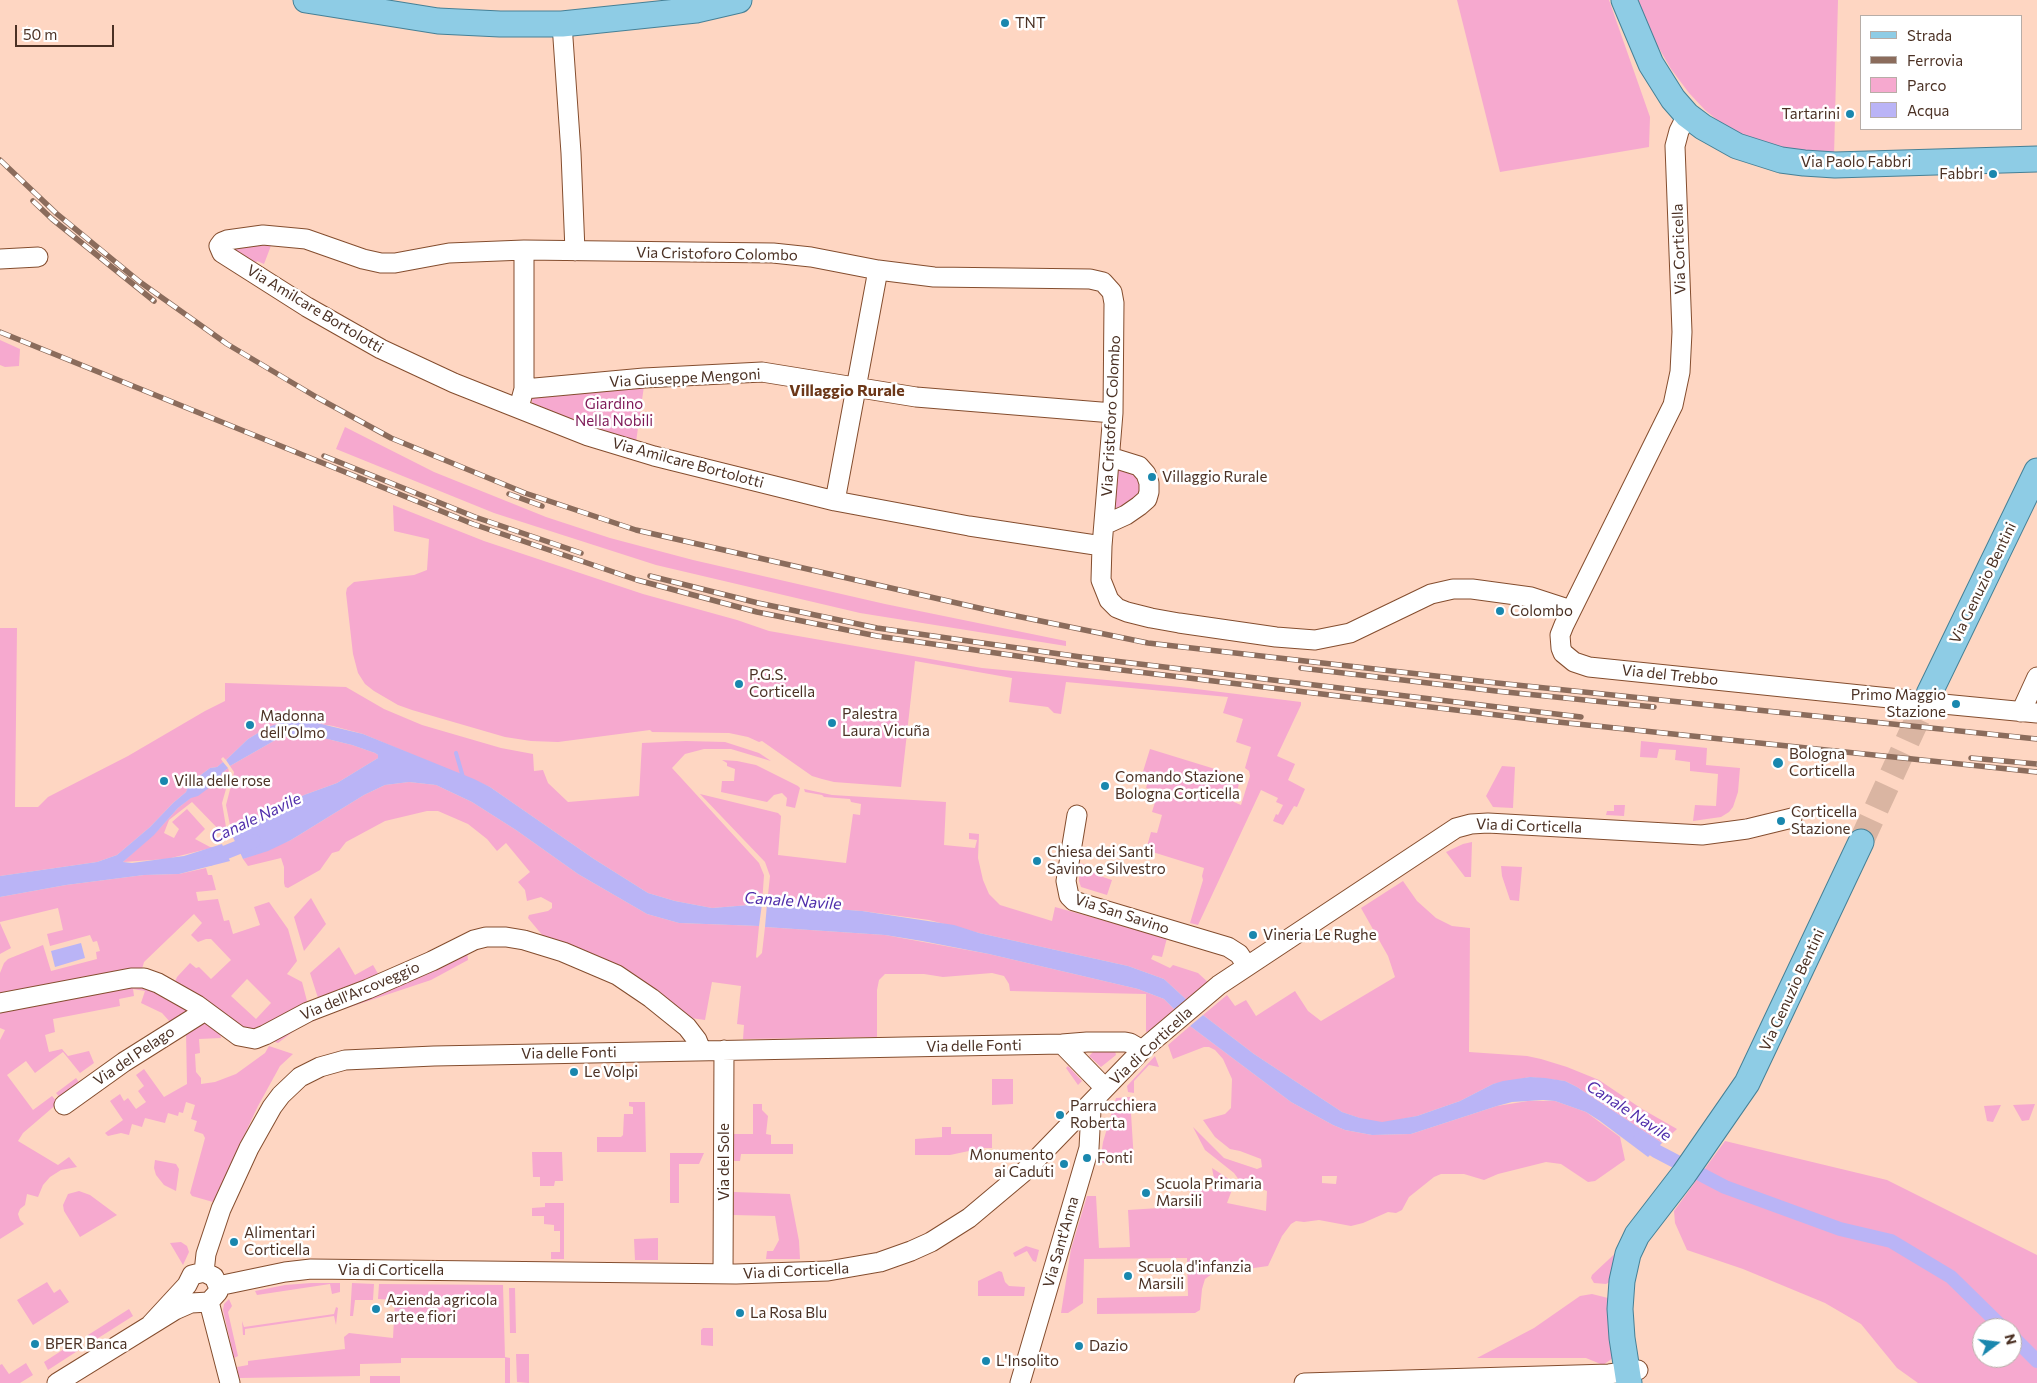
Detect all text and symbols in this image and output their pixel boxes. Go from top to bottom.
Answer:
place label: TNT [1015,14,1046,32]
scale bar [18,15,116,47]
legend [1860,15,2022,130]
marker: TNT [999,17,1011,29]
text: 50 m [23,25,57,43]
text: Strada [1907,26,1952,44]
text: Ferrovia [1907,51,1963,69]
text: Parco [1907,76,1946,94]
text: Acqua [1907,101,1949,119]
place label: Tartarini [1782,105,1840,123]
marker: Tartarini [1844,108,1856,120]
street label: Via Paolo Fabbri [1801,153,1911,171]
place label: Fabbri [1939,165,1983,183]
marker: Fabbri [1987,168,1999,180]
street label: Via Corticella [1668,203,1690,295]
street label: Via Cristoforo Colombo [636,244,798,264]
street label: Via Amilcare Bortolotti [243,261,387,357]
street label: Via Cristoforo Colombo [1098,335,1124,497]
street label: Via Giuseppe Mengoni [609,365,761,391]
district label: Villaggio Rurale [789,381,905,401]
park label: Giardino Nella Nobili [575,395,653,430]
street label: Via Amilcare Bortolotti [610,434,766,492]
place label: Villaggio Rurale [1162,468,1267,486]
marker: Villaggio Rurale [1146,471,1158,483]
street label: Via Genuzio Bentini [1946,519,2020,647]
place label: Colombo [1510,602,1573,620]
marker: Colombo [1494,605,1506,617]
street label: Via del Trebbo [1621,661,1719,689]
place label: P.G.S. Corticella [749,666,815,701]
marker: P.G.S. Corticella [733,678,745,690]
place label: Primo Maggio Stazione [1851,686,1946,721]
marker: Primo Maggio Stazione [1950,698,1962,710]
place label: Palestra Laura Vicuña [842,705,930,740]
place label: Madonna dell'Olmo [260,707,325,742]
marker: Palestra Laura Vicuña [826,717,838,729]
marker: Madonna dell'Olmo [244,719,256,731]
place label: Bologna Corticella [1789,745,1855,780]
marker: Bologna Corticella [1771,756,1785,770]
place label: Comando Stazione Bologna Corticella [1115,768,1244,803]
place label: Villa delle rose [174,772,271,790]
marker: Villa delle rose [158,775,170,787]
marker: Comando Stazione Bologna Corticella [1099,780,1111,792]
water label: Canale Navile [208,789,304,847]
place label: Corticella Stazione [1791,803,1857,838]
street label: Via di Corticella [1476,815,1582,837]
marker: Corticella Stazione [1775,815,1787,827]
place label: Chiesa dei Santi Savino e Silvestro [1047,843,1166,878]
marker: Chiesa dei Santi Savino e Silvestro [1031,855,1043,867]
water label: Canale Navile [744,888,842,914]
street label: Via San Savino [1072,890,1172,938]
place label: Vineria Le Rughe [1263,926,1377,944]
street label: Via Genuzio Bentini [1756,926,1828,1054]
marker: Vineria Le Rughe [1247,929,1259,941]
street label: Via dell'Arcoveggio [298,958,422,1024]
street label: Via di Corticella [1106,1003,1196,1089]
street label: Via del Pelago [90,1022,178,1090]
street label: Via delle Fonti [926,1036,1022,1056]
street label: Via delle Fonti [521,1043,617,1063]
place label: Le Volpi [584,1063,638,1081]
marker: Le Volpi [568,1066,580,1078]
water label: Canale Navile [1583,1076,1675,1146]
place label: Parrucchiera Roberta [1070,1097,1157,1132]
marker: Parrucchiera Roberta [1054,1109,1066,1121]
street label: Via del Sole [715,1123,733,1201]
place label: Monumento ai Caduti [969,1146,1054,1181]
place label: Fonti [1097,1149,1133,1167]
marker: Fonti [1081,1152,1093,1164]
marker: Monumento ai Caduti [1058,1158,1070,1170]
place label: Scuola Primaria Marsili [1156,1175,1262,1210]
marker: Scuola Primaria Marsili [1140,1187,1152,1199]
street label: Via Sant'Anna [1039,1194,1083,1290]
place label: Alimentari Corticella [244,1224,315,1259]
marker: Alimentari Corticella [228,1236,240,1248]
place label: Scuola d'infanzia Marsili [1138,1258,1252,1293]
street label: Via di Corticella [742,1259,850,1283]
street label: Via di Corticella [338,1261,444,1279]
marker: Scuola d'infanzia Marsili [1122,1270,1134,1282]
place label: Azienda agricola arte e fiori [386,1291,497,1326]
marker: Azienda agricola arte e fiori [370,1303,382,1315]
place label: La Rosa Blu [750,1304,827,1322]
marker: La Rosa Blu [734,1307,746,1319]
north arrow [1972,1318,2022,1368]
text: N [2001,1332,2021,1347]
place label: BPER Banca [45,1335,127,1353]
place label: Dazio [1089,1337,1128,1355]
marker: BPER Banca [29,1338,41,1350]
marker: Dazio [1073,1340,1085,1352]
place label: L'Insolito [996,1352,1059,1370]
marker: L'Insolito [980,1355,992,1367]

